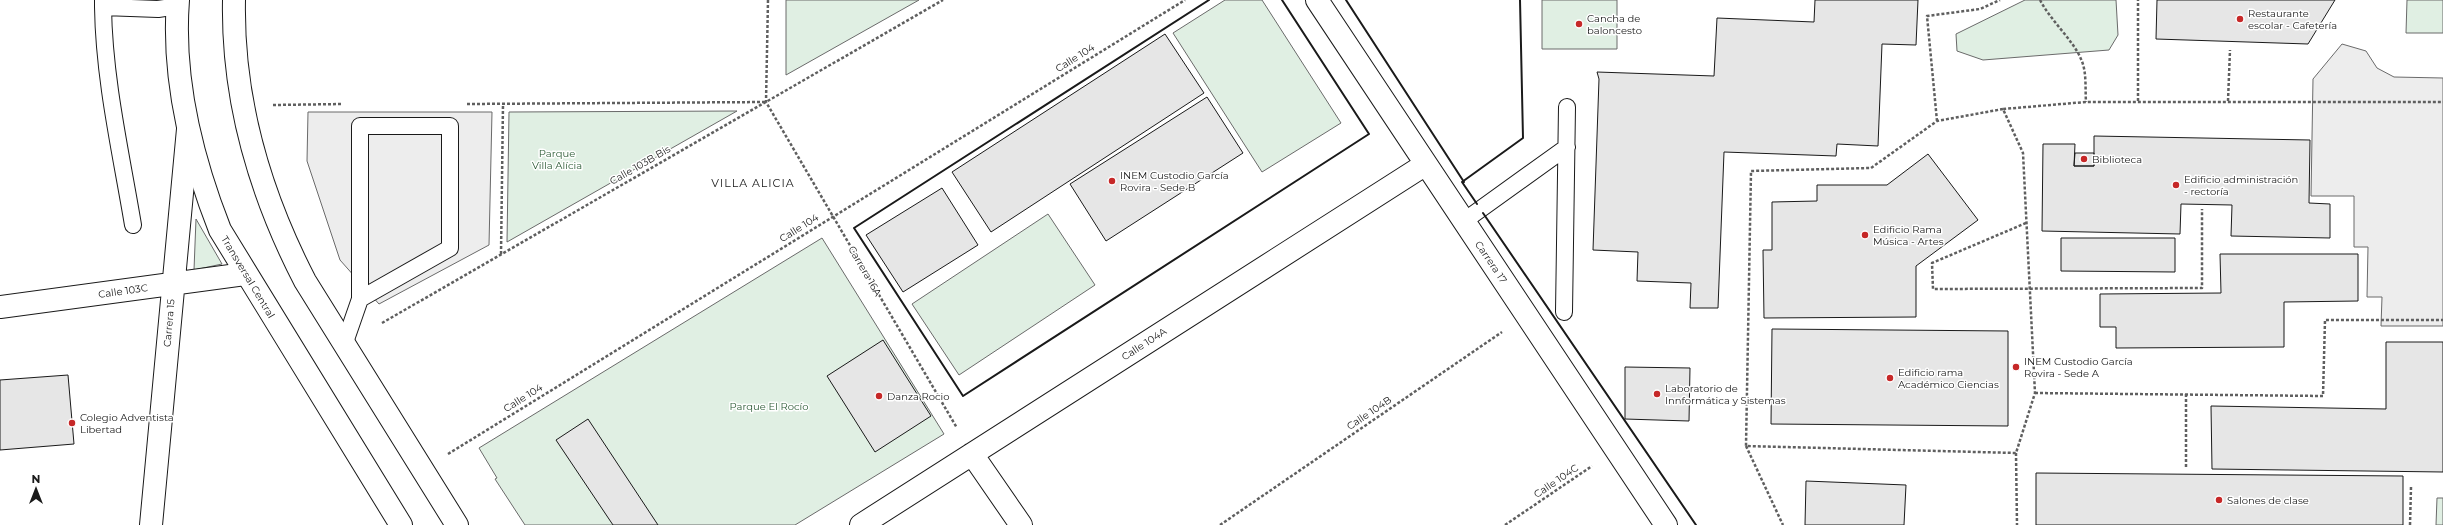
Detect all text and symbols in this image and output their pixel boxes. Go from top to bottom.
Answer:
place label: Restaurante escolar - Cafetería [2248,7,2337,32]
place label: Cancha de baloncesto [1587,12,1642,37]
marker: Restaurante escolar - Cafetería [2235,14,2245,24]
marker: Cancha de baloncesto [1574,19,1584,29]
street label: Calle 104 [1053,41,1097,75]
street label: Calle 103B Bis [607,142,673,188]
park label: Parque Villa Alícia [532,147,582,172]
place label: Biblioteca [2092,153,2142,166]
marker: Biblioteca [2079,154,2089,164]
place label: INEM Custodio García Rovira - Sede B [1120,169,1229,194]
place label: Edificio administración - rectoría [2184,173,2298,198]
district label: VILLA ALICIA [711,176,795,190]
marker: INEM Custodio García Rovira - Sede B [1107,176,1117,186]
marker: Edificio administración - rectoría [2171,180,2181,190]
street label: Calle 104 [777,211,821,245]
place label: Edificio Rama Música - Artes [1873,223,1944,248]
marker: Edificio Rama Música - Artes [1860,230,1870,240]
street label: Transversal Central [218,233,278,321]
street label: Carrera 17 [1472,238,1510,286]
street label: Carrera 16A [845,244,885,299]
street label: Calle 103C [97,281,149,301]
street label: Carrera 15 [160,298,178,348]
street label: Calle 104A [1119,324,1170,363]
place label: INEM Custodio García Rovira - Sede A [2024,355,2133,380]
marker: INEM Custodio García Rovira - Sede A [2011,362,2021,372]
place label: Edificio rama Académico Ciencias [1898,366,1999,391]
marker: Edificio rama Académico Ciencias [1885,373,1895,383]
street label: Calle 104 [501,381,545,415]
place label: Laboratorio de Innformática y Sistemas [1665,382,1786,407]
marker: Laboratorio de Innformática y Sistemas [1652,389,1662,399]
place label: Danza Rocio [887,390,950,403]
marker: Danza Rocio [874,391,884,401]
street label: Calle 104B [1344,393,1394,433]
park label: Parque El Rocío [730,400,809,413]
place label: Colegio Adventista Libertad [80,411,174,436]
marker: Colegio Adventista Libertad [67,418,77,428]
street label: Calle 104C [1531,461,1581,501]
north arrow [16,469,56,509]
text: N [32,472,40,486]
place label: Salones de clase [2227,494,2309,507]
marker: Salones de clase [2214,495,2224,505]

